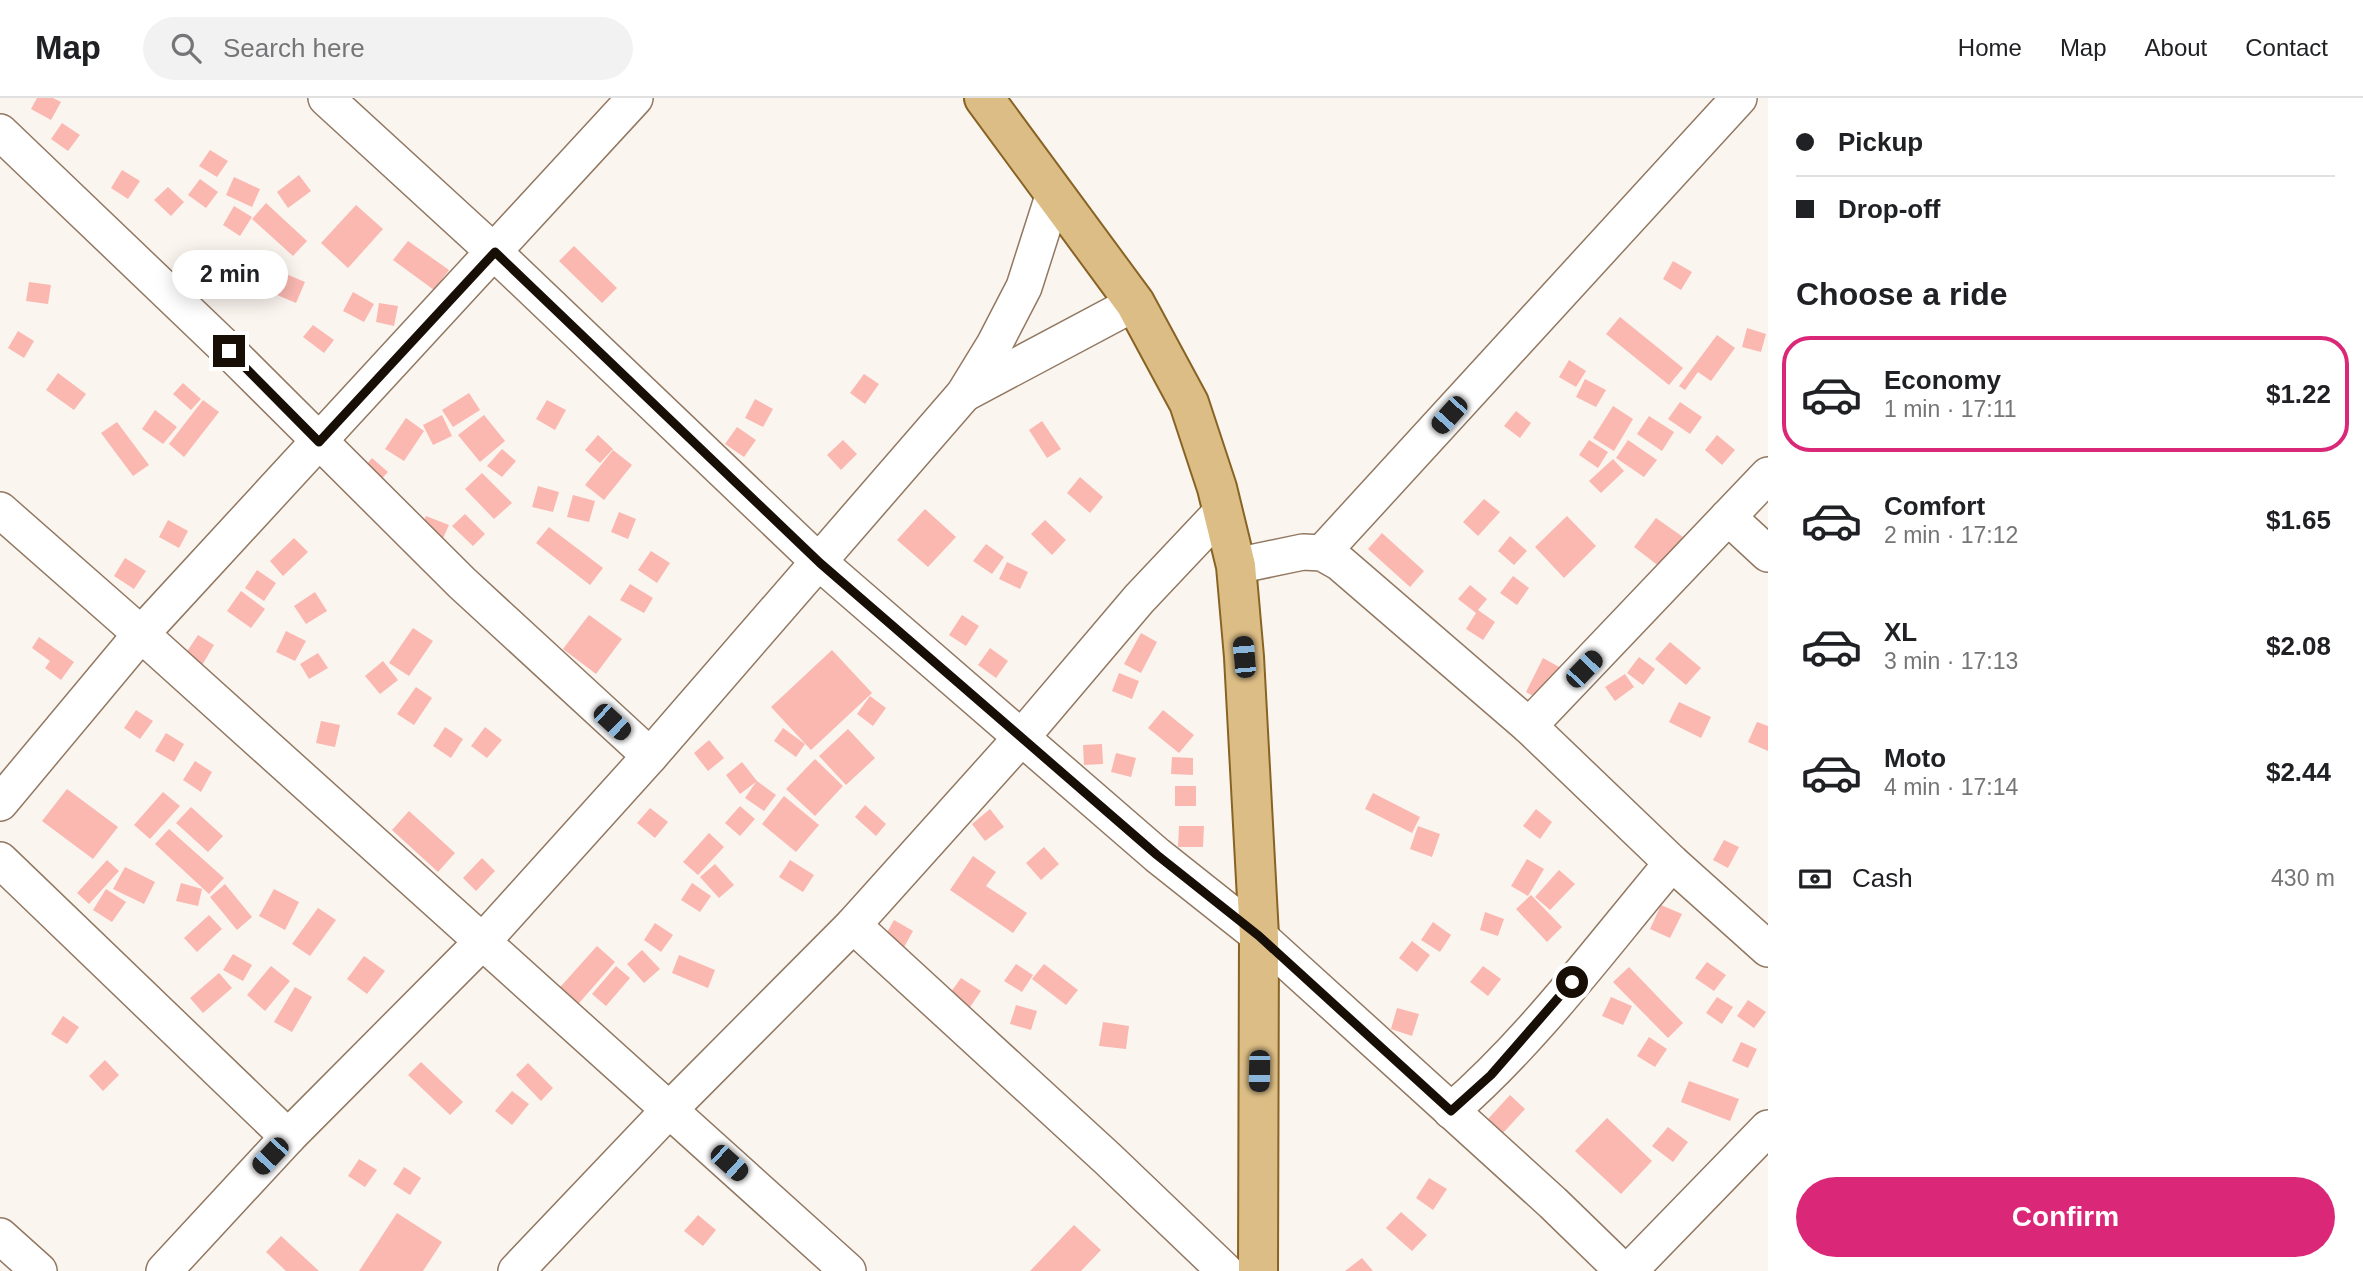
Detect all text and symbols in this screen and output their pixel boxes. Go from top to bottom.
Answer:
search box [143,17,633,80]
text: Map [35,29,101,66]
icon: search [167,29,205,67]
text: Search here [223,33,365,63]
text: Home [1958,34,2022,61]
text: Map [2060,34,2107,61]
text: About [2145,34,2207,61]
text: Contact [2245,34,2328,61]
text: Pickup [1838,127,1923,157]
text: Drop-off [1838,194,1941,224]
callout: 2 min [171,250,287,299]
text: 2 min [200,261,260,287]
text: Choose a ride [1796,276,2008,312]
route end [213,335,245,367]
icon: car [1800,363,1863,426]
text: Economy [1884,365,2001,395]
text: $1.22 [2266,379,2331,409]
car [1428,392,1471,438]
text: 1 min · 17:11 [1884,396,2017,422]
icon: car [1800,489,1863,552]
text: Comfort [1884,491,1985,521]
text: $1.65 [2266,505,2331,535]
text: 2 min · 17:12 [1884,522,2018,548]
icon: car [1800,615,1863,678]
text: XL [1884,617,1917,647]
text: $2.08 [2266,631,2331,661]
car [1232,635,1257,679]
car [1562,647,1607,691]
text: 3 min · 17:13 [1884,648,2018,674]
car [590,700,635,744]
icon: car [1800,741,1863,804]
text: Moto [1884,743,1946,773]
text: $2.44 [2266,757,2331,787]
text: 4 min · 17:14 [1884,774,2018,800]
icon: cash [1796,860,1834,898]
text: Cash [1852,863,1913,893]
text: 430 m [2271,865,2335,891]
route start [1556,966,1588,998]
car [1249,1050,1270,1092]
car [248,1133,293,1179]
car [707,1141,752,1185]
button: Confirm [1796,1177,2335,1257]

